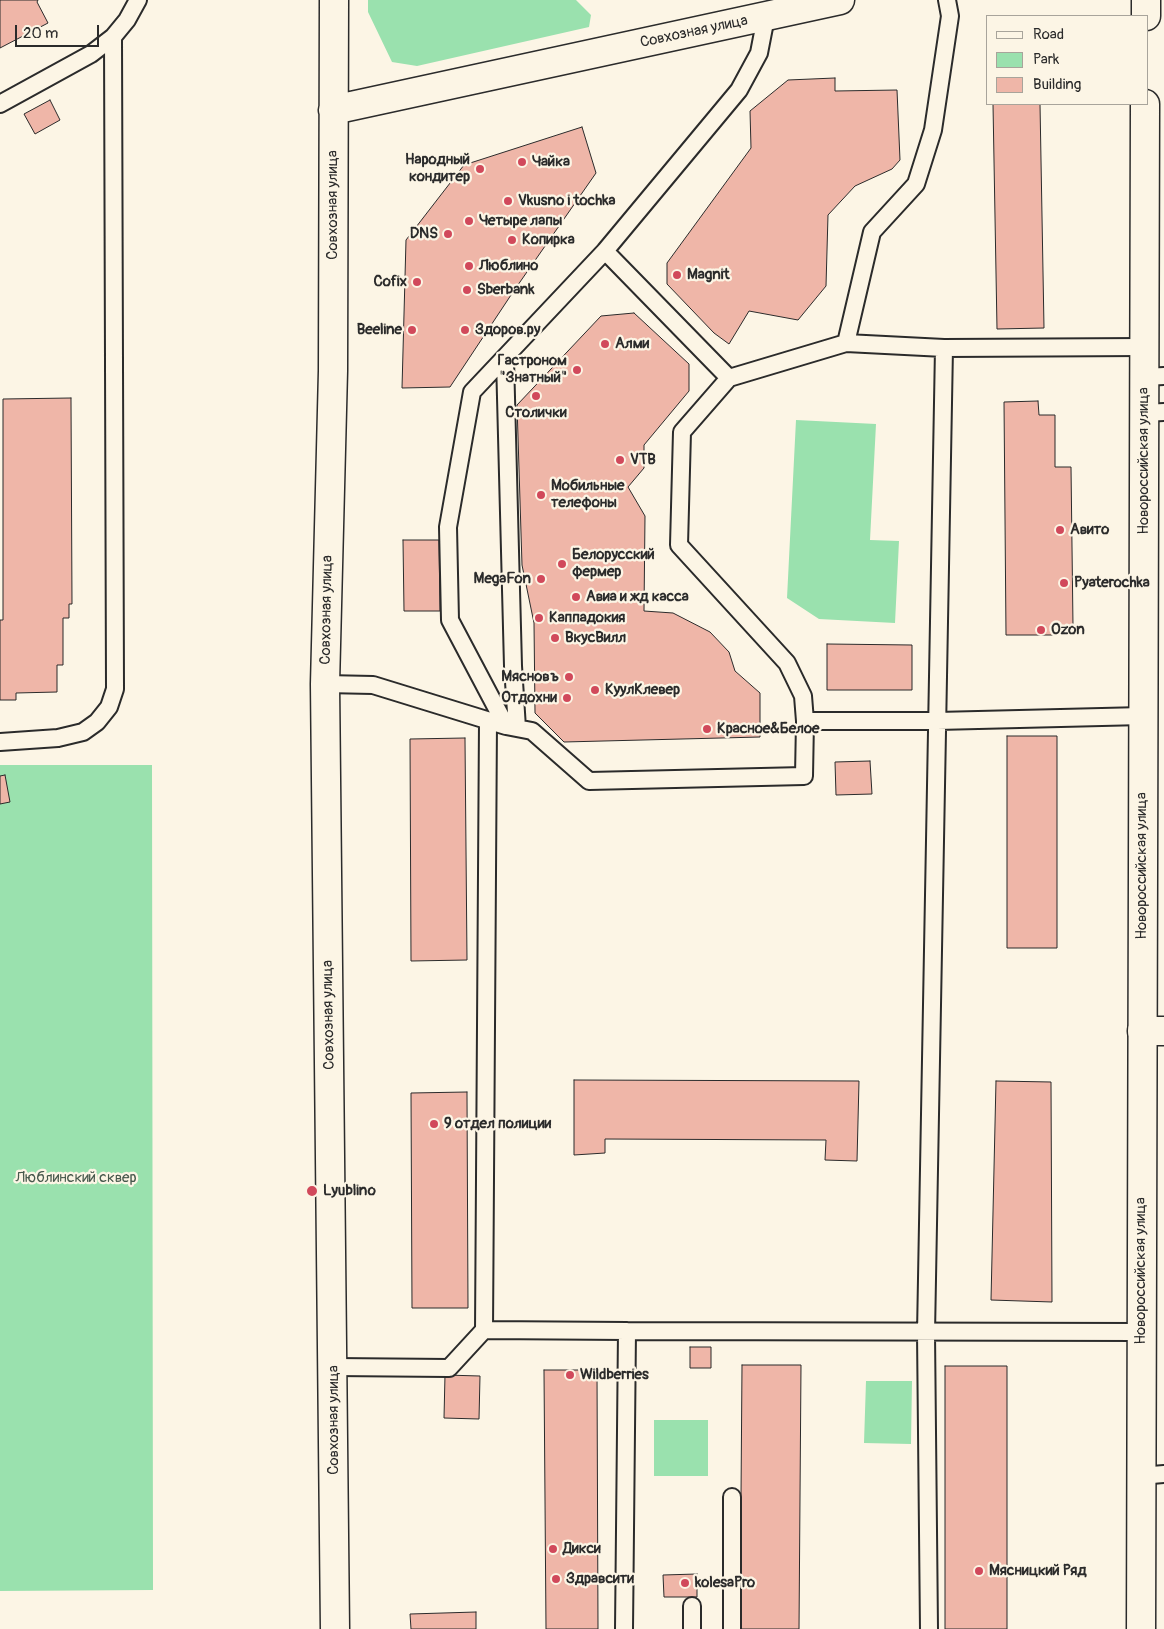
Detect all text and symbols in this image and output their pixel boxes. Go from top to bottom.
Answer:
street label: Совхозная улица [639,12,749,52]
scale bar [18,15,101,47]
legend [986,15,1149,105]
text: 20 m [23,24,58,43]
text: Road [1033,25,1064,44]
text: Park [1033,50,1059,69]
text: Building [1033,75,1081,94]
street label: Совхозная улица [324,150,342,260]
place label: Народный кондитер [405,151,470,186]
place label: Чайка [532,153,570,171]
marker: Чайка [516,156,528,168]
marker: Народный кондитер [474,163,486,175]
place label: Vkusno i tochka [518,192,615,210]
marker: Vkusno i tochka [502,195,514,207]
place label: Четыре лапы [479,212,562,230]
marker: Четыре лапы [463,215,475,227]
place label: DNS [410,225,438,243]
marker: DNS [442,228,454,240]
place label: Копирка [522,231,575,249]
marker: Копирка [506,234,518,246]
place label: Люблино [479,257,538,275]
marker: Люблино [463,260,475,272]
place label: Magnit [687,266,730,284]
marker: Magnit [671,269,683,281]
place label: Cofix [373,273,407,291]
marker: Cofix [411,276,423,288]
place label: Sberbank [477,281,534,299]
marker: Sberbank [461,284,473,296]
place label: Beeline [357,321,402,339]
place label: Здоров.ру [475,321,540,339]
marker: Beeline [406,324,418,336]
marker: Здоров.ру [459,324,471,336]
place label: Алми [615,335,649,353]
marker: Алми [599,338,611,350]
place label: Гастроном "Знатный" [497,352,567,387]
marker: Гастроном "Знатный" [571,364,583,376]
street label: Новороссийская улица [1135,387,1153,535]
marker: Столички [530,390,542,402]
place label: Столички [505,404,567,422]
place label: VTB [630,451,656,469]
marker: VTB [614,454,626,466]
place label: Мобильные телефоны [551,477,624,512]
marker: Мобильные телефоны [535,489,547,501]
place label: Авито [1070,521,1109,539]
marker: Авито [1054,524,1066,536]
place label: Белорусский фермер [572,546,655,581]
street label: Совхозная улица [317,555,337,665]
marker: Белорусский фермер [556,558,568,570]
place label: MegaFon [474,570,531,588]
marker: MegaFon [535,573,547,585]
place label: Pyaterochka [1074,574,1150,592]
marker: Pyaterochka [1058,577,1070,589]
place label: Авиа и жд касса [586,588,689,606]
marker: Авиа и жд касса [570,591,582,603]
place label: Каппадокия [549,609,625,627]
marker: Каппадокия [533,612,545,624]
place label: Ozon [1051,621,1085,639]
marker: Ozon [1035,624,1047,636]
place label: ВкусВилл [565,629,626,647]
marker: ВкусВилл [549,632,561,644]
place label: Мясновъ [501,668,559,686]
marker: Мясновъ [563,671,575,683]
place label: КуулКлевер [605,681,680,699]
marker: КуулКлевер [589,684,601,696]
place label: Отдохни [501,689,557,707]
marker: Отдохни [561,692,573,704]
place label: Красное&Белое [717,720,819,738]
marker: Красное&Белое [701,723,713,735]
street label: Новороссийская улица [1133,792,1151,940]
street label: Совхозная улица [319,960,339,1070]
place label: 9 отдел полиции [444,1115,551,1133]
marker: 9 отдел полиции [428,1118,440,1130]
park label: Люблинский сквер [15,1169,137,1187]
place label: Lyublino [323,1182,376,1200]
marker: Lyublino [305,1184,319,1198]
street label: Новороссийская улица [1132,1197,1150,1345]
street label: Совхозная улица [325,1365,343,1475]
place label: Wildberries [580,1366,649,1384]
marker: Wildberries [564,1369,576,1381]
place label: Дикси [563,1540,601,1558]
marker: Дикси [547,1543,559,1555]
place label: Мясницкий Ряд [989,1562,1086,1580]
marker: Мясницкий Ряд [973,1565,985,1577]
place label: Здравсити [566,1570,634,1588]
marker: Здравсити [550,1573,562,1585]
place label: kolesaPro [695,1574,755,1592]
marker: kolesaPro [679,1577,691,1589]

